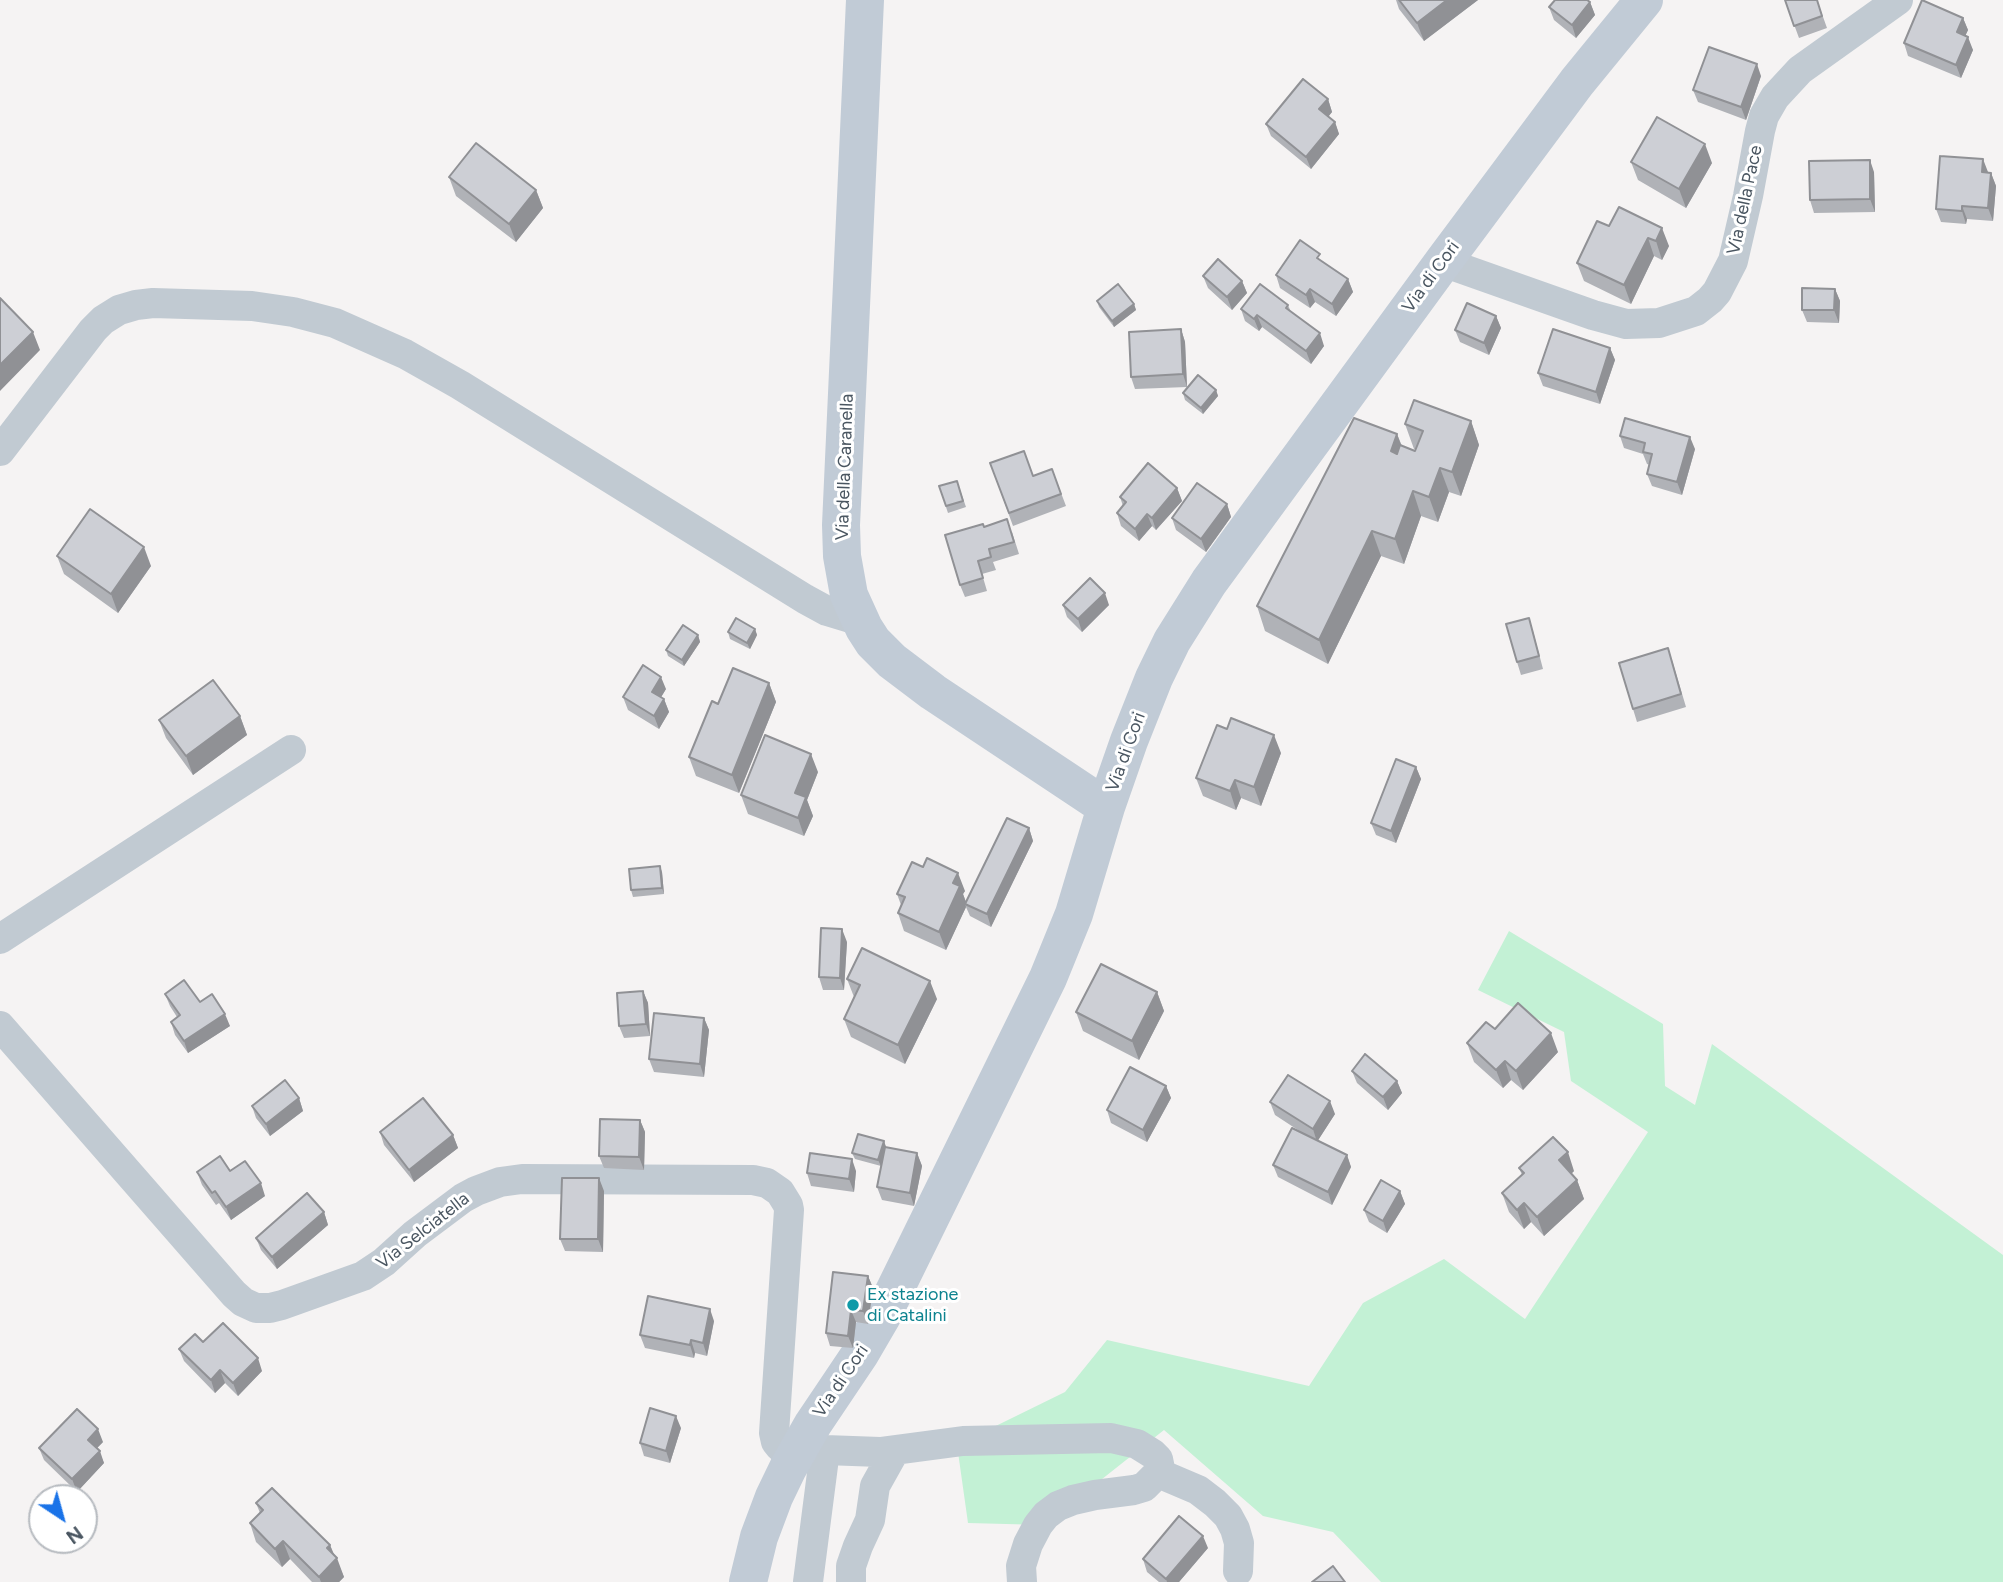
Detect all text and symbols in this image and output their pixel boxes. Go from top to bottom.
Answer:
street label: Via della Pace [1723,143,1767,257]
street label: Via di Cori [1398,237,1464,317]
street label: Via della Caranella [832,393,858,541]
street label: Via di Cori [1102,709,1150,795]
street label: Via Selciatella [372,1188,474,1274]
place label: Ex stazione di Catalini [867,1284,958,1326]
marker: Ex stazione di Catalini [845,1297,861,1313]
street label: Via di Cori [809,1341,873,1421]
north arrow [28,1484,98,1554]
text: N [62,1521,87,1548]

